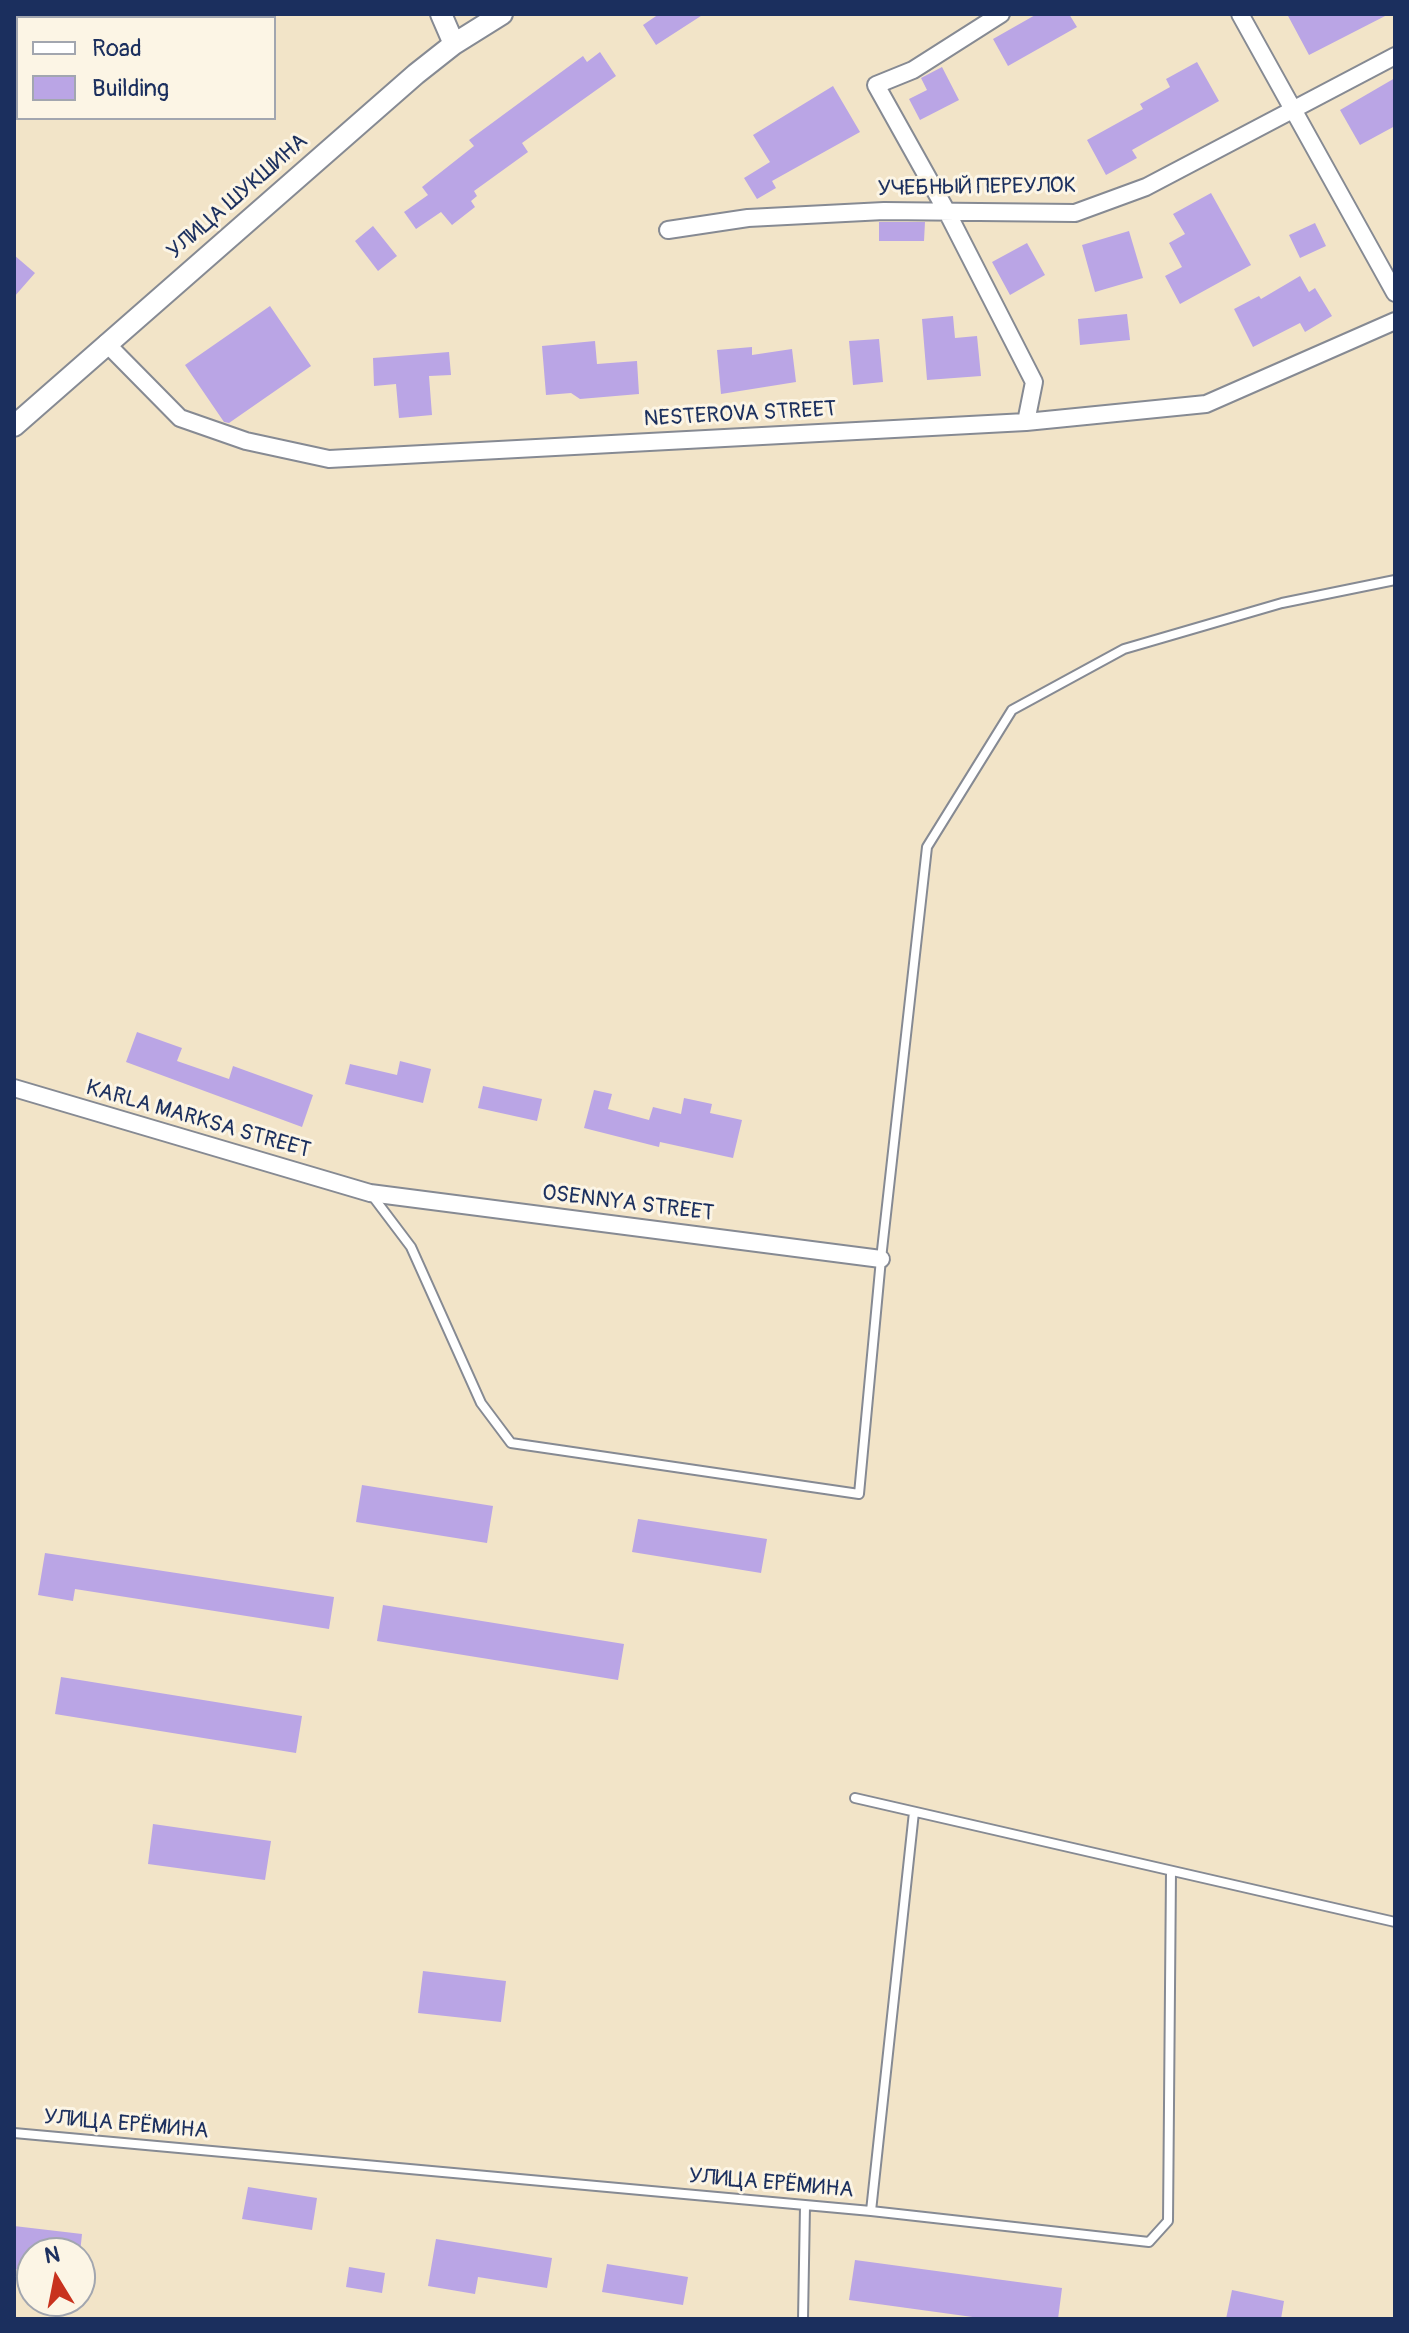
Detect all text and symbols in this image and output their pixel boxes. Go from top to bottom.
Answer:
legend [16,16,276,120]
text: Road [92,34,142,63]
text: Building [92,74,169,103]
street label: УЛИЦА ШУКШИНА [162,129,314,265]
street label: УЧЕБНЫЙ ПЕРЕУЛОК [877,173,1077,203]
street label: NESTEROVA STREET [643,397,837,433]
street label: KARLA MARKSA STREET [83,1075,313,1165]
street label: OSENNYA STREET [540,1180,716,1228]
street label: УЛИЦА ЕРЁМИНА [42,2105,210,2145]
street label: УЛИЦА ЕРЁМИНА [687,2164,855,2204]
north arrow [16,2237,96,2317]
text: N [42,2240,62,2270]

